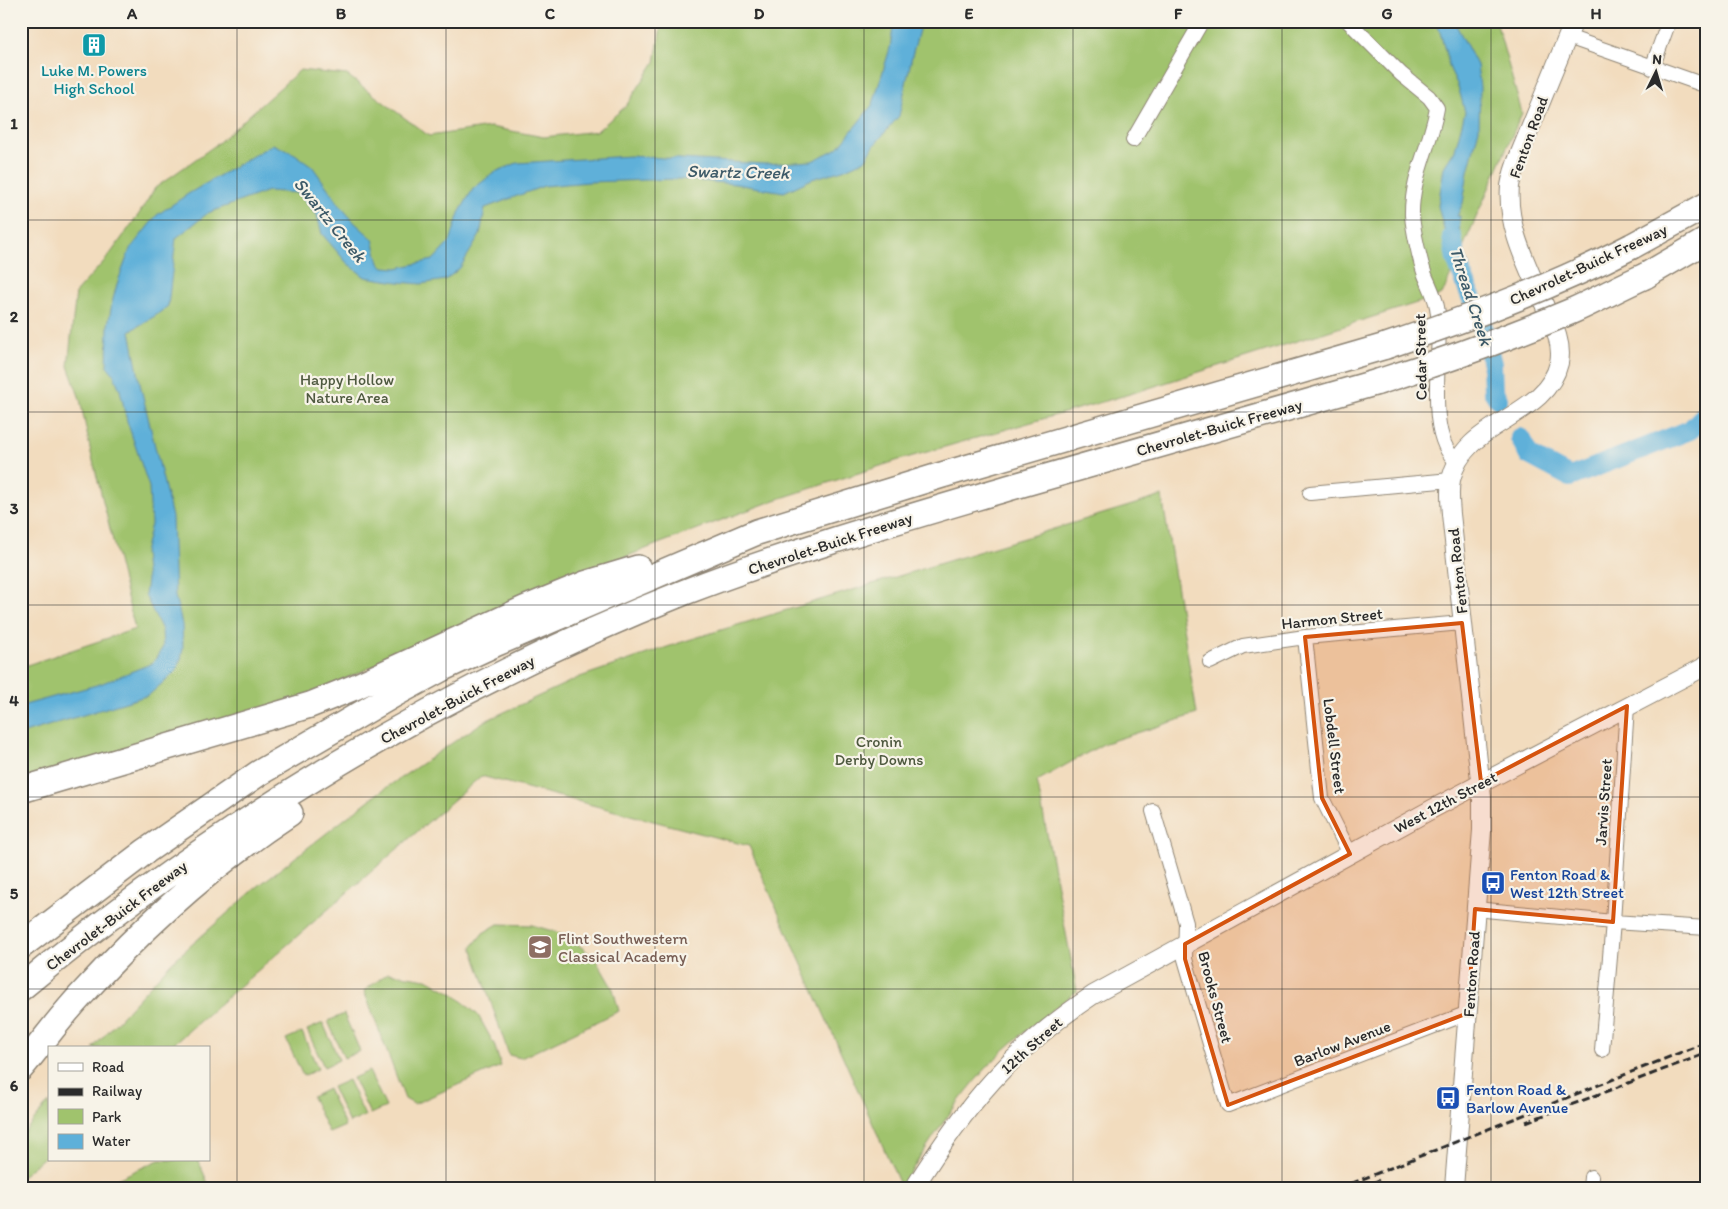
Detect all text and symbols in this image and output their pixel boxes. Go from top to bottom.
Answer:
text: A [126,4,138,23]
text: B [336,4,347,23]
text: C [545,4,556,23]
text: D [754,4,765,23]
text: E [965,4,974,23]
text: F [1174,4,1183,23]
text: G [1381,4,1393,23]
text: H [1590,4,1602,23]
building icon: Luke M. Powers High School [81,32,107,58]
north arrow [1630,48,1680,98]
text: N [1652,51,1663,68]
place label: Luke M. Powers High School [41,61,147,98]
street label: Fenton Road [1505,93,1552,181]
text: 1 [10,114,18,133]
water label: Swartz Creek [687,160,791,184]
water label: Swartz Creek [289,173,372,268]
street label: Chevrolet-Buick Freeway [1506,219,1670,309]
water label: Thread Creek [1445,244,1498,350]
text: 2 [10,307,19,326]
street label: Cedar Street [1410,313,1431,401]
park label: Happy Hollow Nature Area [300,370,394,407]
street label: Chevrolet-Buick Freeway [1134,395,1305,460]
text: 3 [10,499,19,518]
street label: Chevrolet-Buick Freeway [746,508,915,579]
street label: Fenton Road [1444,527,1471,615]
street label: Harmon Street [1280,604,1384,633]
street label: Chevrolet-Buick Freeway [377,651,538,748]
text: 4 [9,691,19,710]
street label: Lobdell Street [1319,697,1350,795]
park label: Cronin Derby Downs [835,732,923,769]
street label: Jarvis Street [1591,758,1616,846]
street label: West 12th Street [1390,767,1500,838]
street label: Chevrolet-Buick Freeway [42,856,191,975]
place label: Fenton Road & West 12th Street [1510,865,1624,902]
bus stop icon: Fenton Road & West 12th Street [1480,870,1506,896]
text: 5 [10,884,19,903]
place label: Flint Southwestern Classical Academy [558,929,688,966]
street label: Fenton Road [1459,930,1484,1018]
school or university icon: Flint Southwestern Classical Academy [527,934,553,960]
street label: Brooks Street [1194,949,1237,1045]
street label: 12th Street [997,1013,1066,1078]
street label: Barlow Avenue [1291,1016,1393,1071]
legend [48,1046,210,1162]
text: Road [92,1058,125,1076]
text: 6 [10,1076,19,1095]
place label: Fenton Road & Barlow Avenue [1466,1080,1568,1117]
text: Railway [92,1082,142,1100]
bus stop icon: Fenton Road & Barlow Avenue [1435,1085,1461,1111]
text: Park [92,1108,122,1126]
text: Water [92,1132,131,1150]

